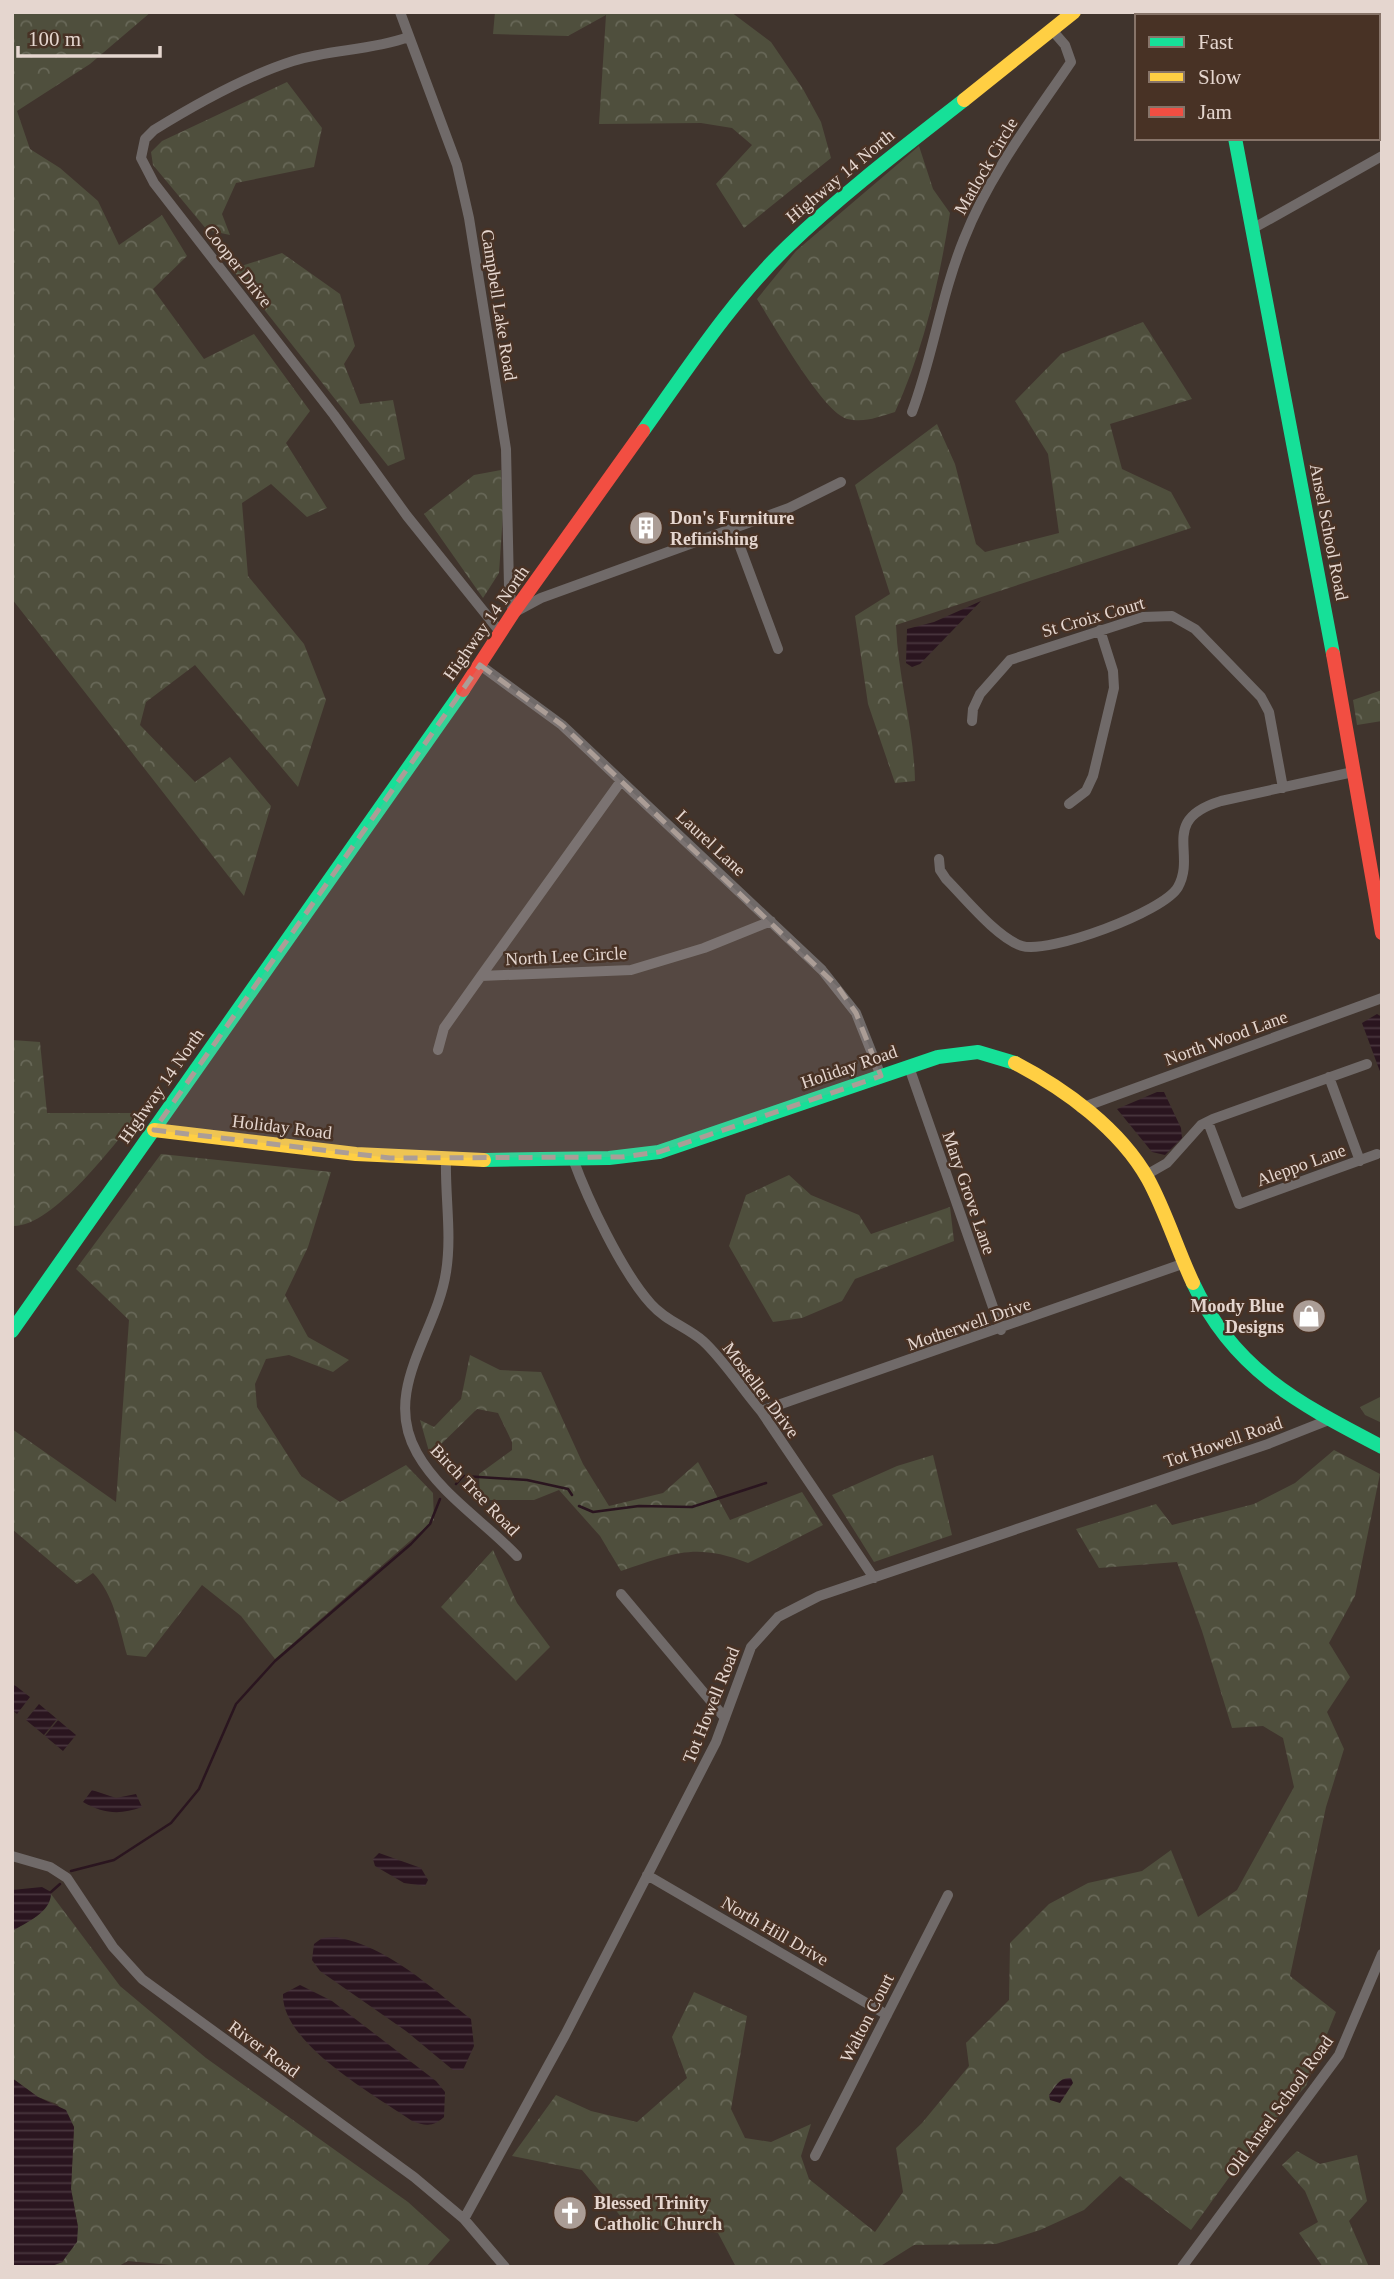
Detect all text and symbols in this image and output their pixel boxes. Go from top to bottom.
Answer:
scale bar [18,14,159,58]
legend [1135,14,1380,140]
text: 100 m [28,27,81,51]
text: Fast [1198,30,1233,54]
text: Slow [1198,65,1242,89]
text: Jam [1198,100,1232,124]
street label: Matlock Circle [950,114,1022,218]
street label: Highway 14 North [782,125,898,227]
street label: Cooper Drive [200,221,276,311]
street label: Campbell Lake Road [477,228,521,382]
street label: Ansel School Road [1306,462,1352,602]
place label: Don's Furniture Refinishing [670,508,794,549]
building icon: Don's Furniture Refinishing [627,509,665,547]
street label: Highway 14 North [439,562,533,684]
street label: St Croix Court [1039,593,1147,641]
street label: Laurel Lane [672,806,750,880]
street label: North Lee Circle [505,943,627,969]
street label: North Wood Lane [1162,1007,1290,1069]
street label: Highway 14 North [114,1025,208,1147]
street label: Holiday Road [798,1041,900,1093]
street label: Holiday Road [231,1111,333,1143]
street label: Mary Grove Lane [939,1129,999,1257]
street label: Aleppo Lane [1254,1140,1348,1190]
street label: Motherwell Drive [905,1293,1033,1355]
place label: Moody Blue Designs [1190,1296,1284,1337]
shop icon: Moody Blue Designs [1290,1297,1328,1335]
street label: Mosteller Drive [719,1338,803,1442]
street label: Tot Howell Road [1161,1412,1285,1472]
street label: Birch Tree Road [426,1440,524,1540]
street label: Tot Howell Road [679,1644,743,1766]
street label: North Hill Drive [718,1892,832,1970]
street label: Walton Court [836,1970,898,2066]
street label: River Road [225,2017,303,2081]
street label: Old Ansel School Road [1221,2032,1337,2180]
place label: Blessed Trinity Catholic Church [594,2193,722,2234]
church icon: Blessed Trinity Catholic Church [551,2194,589,2232]

